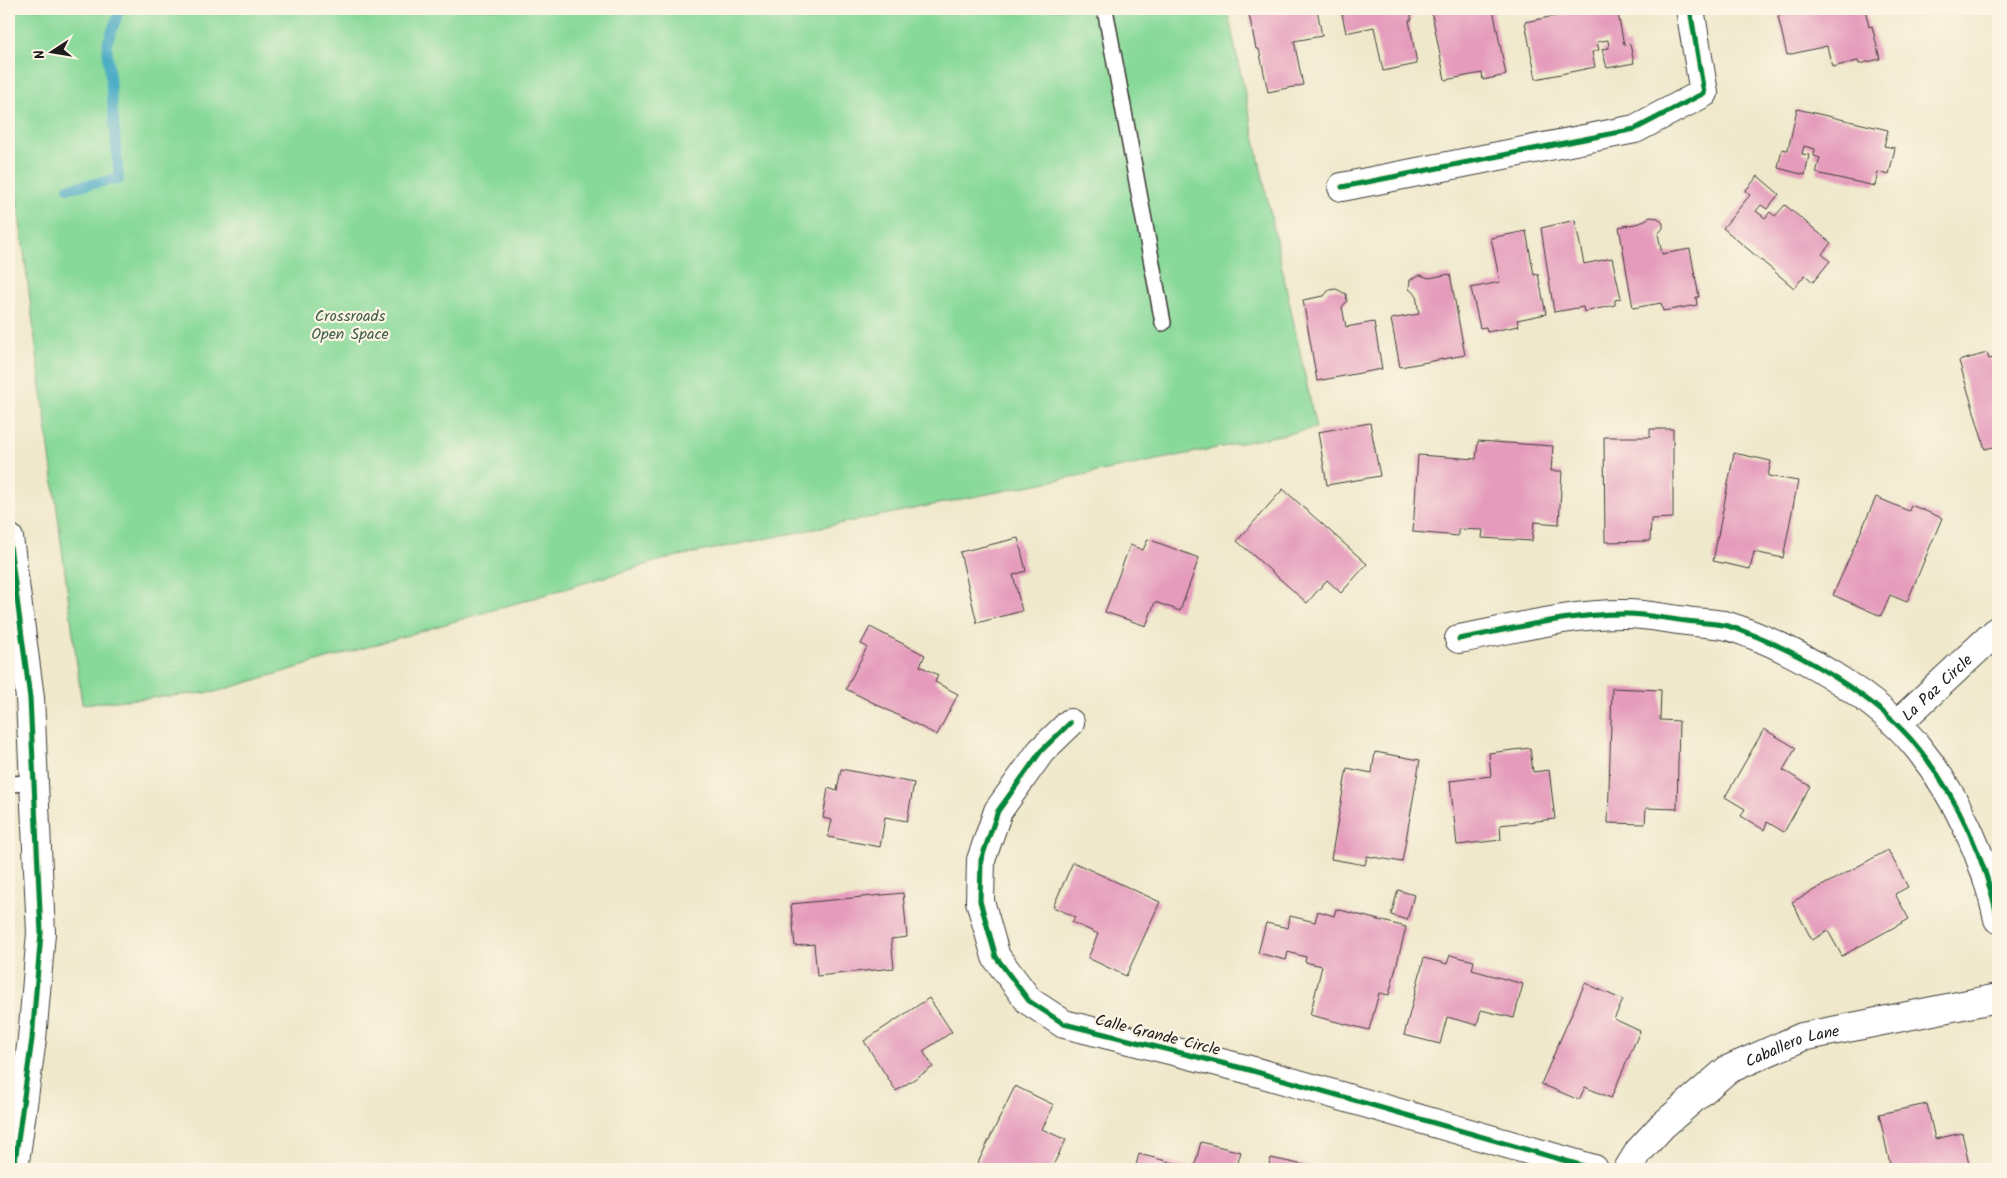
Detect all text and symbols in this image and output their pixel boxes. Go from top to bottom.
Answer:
north arrow [28,28,78,78]
text: N [29,48,52,61]
park label: Crossroads Open Space [311,304,389,347]
street label: La Paz Circle [1896,649,1979,728]
street label: Calle Grande Circle [1092,1008,1223,1063]
street label: Caballero Lane [1741,1019,1842,1075]

